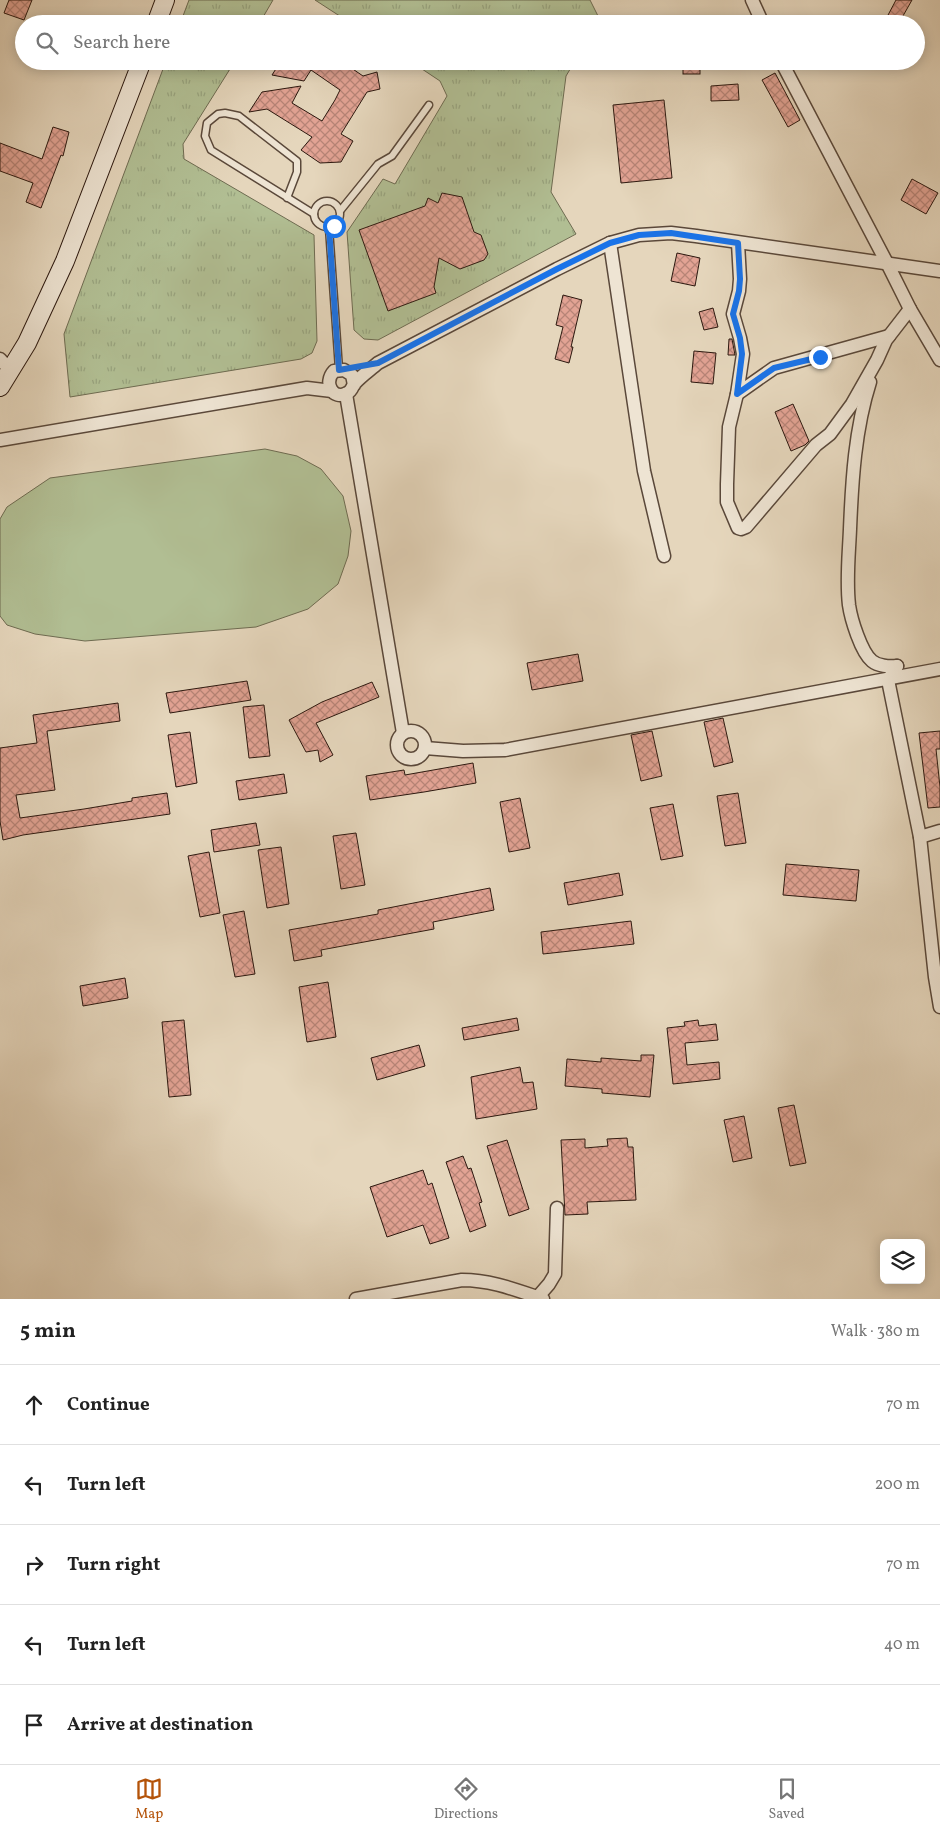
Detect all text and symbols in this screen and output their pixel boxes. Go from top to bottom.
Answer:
search box [15,15,925,70]
icon: search [33,29,61,57]
text: Search here [73,30,170,56]
route start [323,215,346,238]
route end [809,346,832,369]
map controls [880,1239,925,1284]
button: layers [880,1239,925,1284]
text: 5 min [20,1317,76,1346]
text: Walk · 380 m [831,1321,920,1343]
icon: ahead [20,1391,48,1419]
text: Continue [67,1392,150,1418]
text: 70 m [886,1394,920,1416]
icon: left [20,1471,48,1499]
text: Turn left [67,1472,146,1498]
text: 200 m [875,1474,920,1496]
icon: right [20,1551,48,1579]
text: Turn right [67,1552,160,1578]
text: 70 m [886,1554,920,1576]
icon: left [20,1631,48,1659]
text: Turn left [67,1632,146,1658]
text: 40 m [884,1634,920,1656]
icon: arrive [20,1711,48,1739]
text: Arrive at destination [67,1712,253,1738]
tab: Map [135,1775,163,1824]
tab: Directions [434,1775,498,1824]
tab: Saved [769,1775,805,1824]

